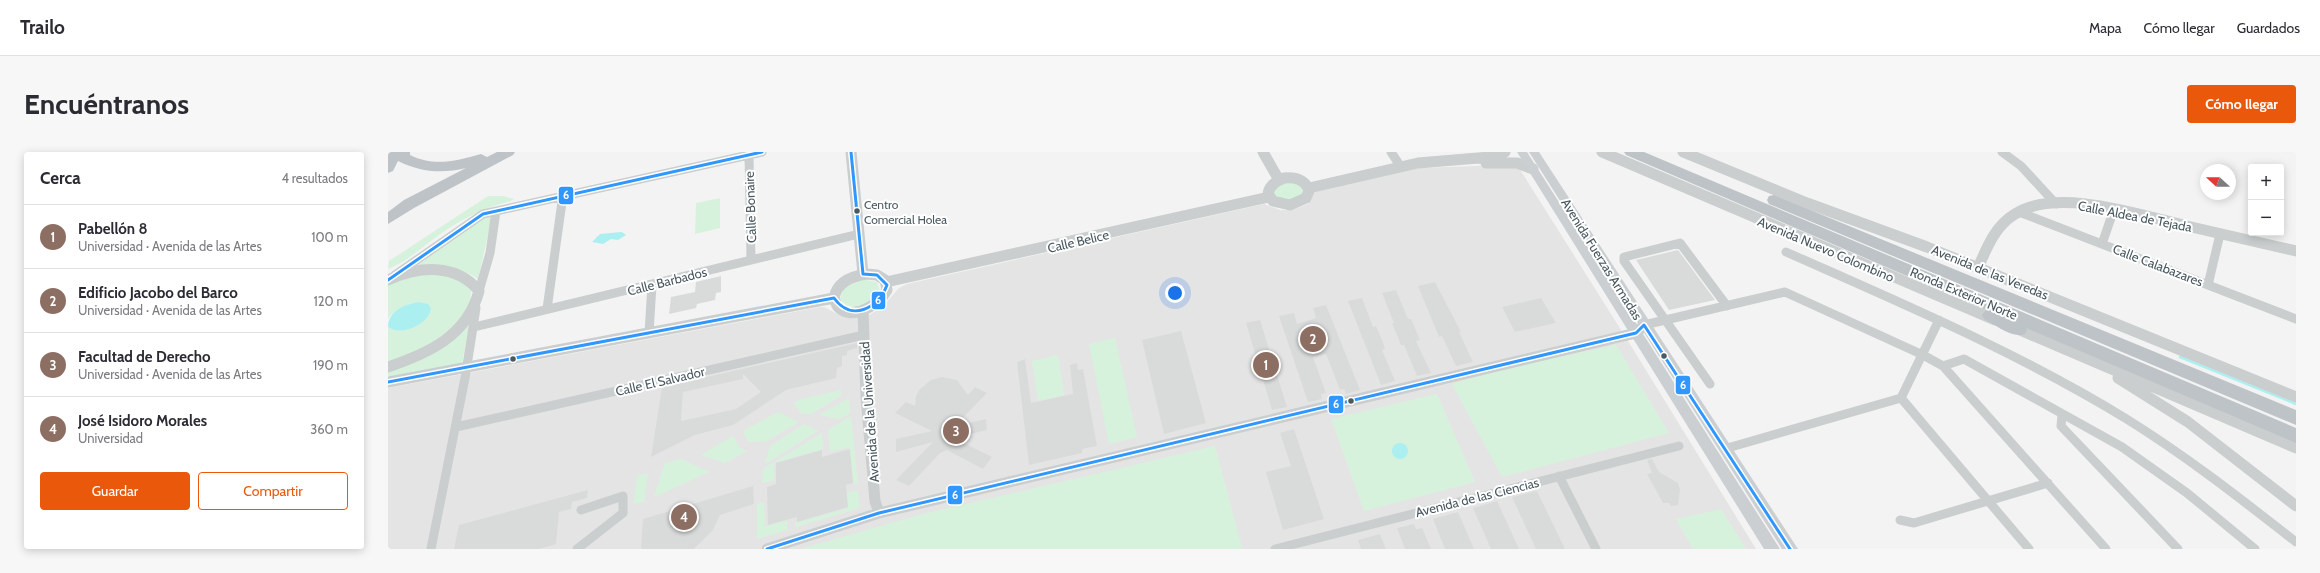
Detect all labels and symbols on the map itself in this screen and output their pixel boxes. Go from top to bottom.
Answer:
north arrow [2200,164,2236,200]
street label: Calle Bonaire [741,171,759,243]
line badge: 6 [558,186,574,205]
text: 6 [563,188,569,202]
street label: Avenida Fuerzas Armadas [1558,195,1646,323]
place label: Centro Comercial Holea [864,197,947,227]
street label: Calle Aldea de Tejada [2077,197,2194,236]
marker: Centro Comercial Holea [852,206,862,216]
street label: Avenida Nuevo Colombino [1755,213,1897,285]
street label: Calle Belice [1046,226,1111,256]
street label: Calle Calabazares [2111,240,2206,290]
street label: Avenida de las Veredas [1929,241,2051,303]
street label: Calle Barbados [626,263,709,299]
street label: Ronda Exterior Norte [1908,263,2020,323]
your location [1165,283,1185,303]
line badge: 6 [871,291,886,310]
text: 6 [875,293,881,307]
pin: 2 [1300,324,1326,354]
street label: Avenida de la Universidad [856,341,882,483]
pin: 1 [1253,350,1279,380]
unlabelled marker [1659,351,1669,361]
unlabelled marker [508,354,518,364]
street label: Calle El Salvador [614,363,707,399]
line badge: 6 [1675,375,1691,395]
text: 6 [1680,378,1686,392]
line badge: 6 [1328,395,1344,414]
unlabelled marker [1346,396,1356,406]
text: 6 [1333,397,1339,411]
pin: 3 [943,416,969,446]
street label: Avenida de las Ciencias [1414,474,1541,520]
line badge: 6 [947,485,963,505]
text: 6 [952,488,958,502]
pin: 4 [671,502,697,532]

